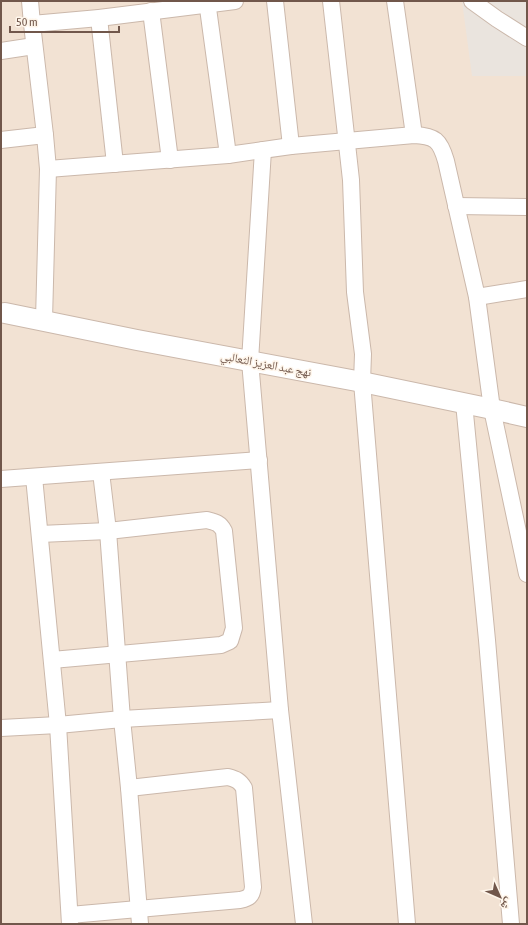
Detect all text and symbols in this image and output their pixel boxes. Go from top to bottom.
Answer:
scale bar [10,8,119,34]
text: 50 m [16,15,38,29]
street label: نهج عبد العزيز الثعالبي [219,348,313,383]
north arrow [480,877,520,917]
text: ش [497,894,515,913]

